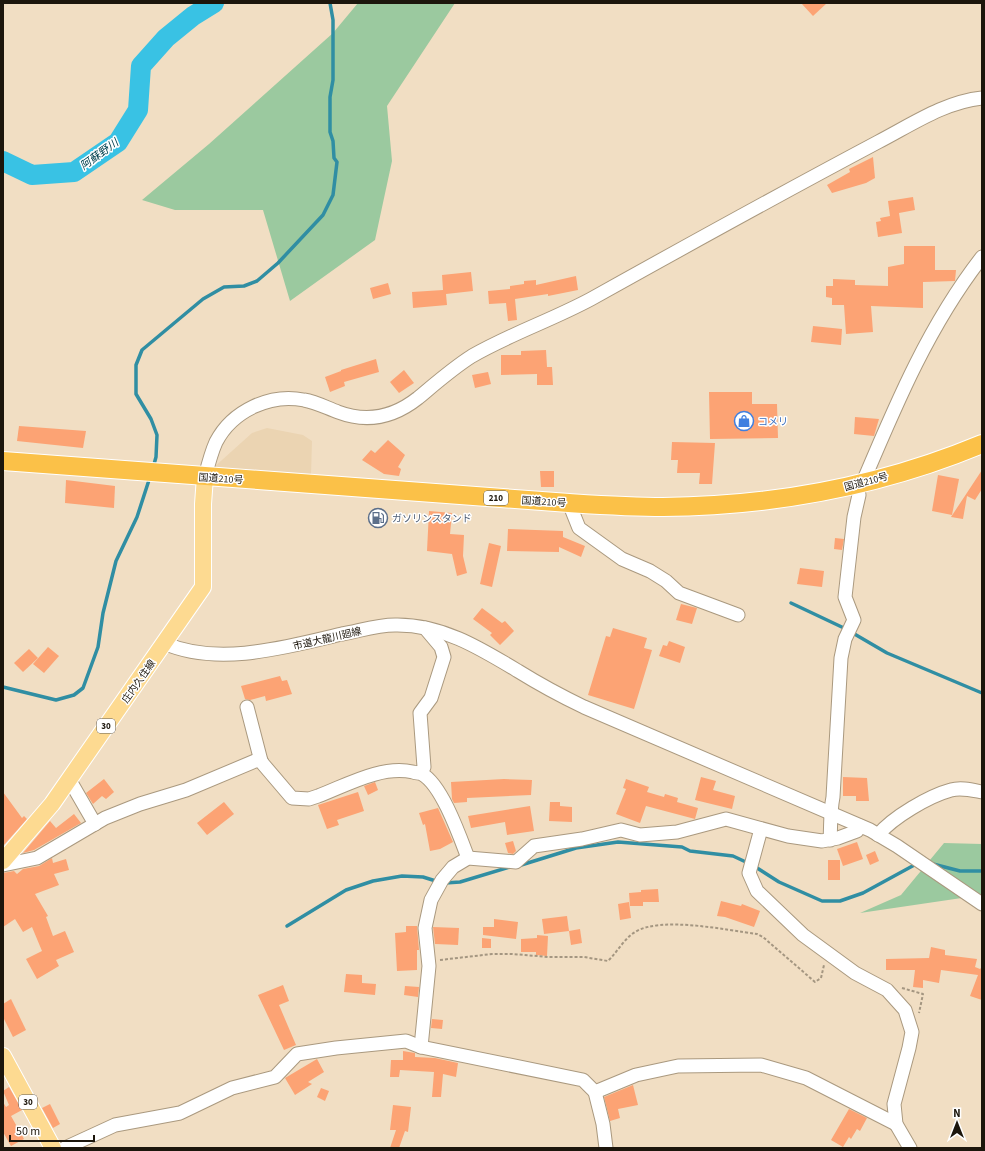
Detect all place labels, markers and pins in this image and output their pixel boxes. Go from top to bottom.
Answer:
shop icon: コメリ [733,410,755,432]
place label: コメリ [758,415,788,429]
fuel station icon: ガソリンスタンド [367,507,389,529]
place label: ガソリンスタンド [392,512,472,526]

